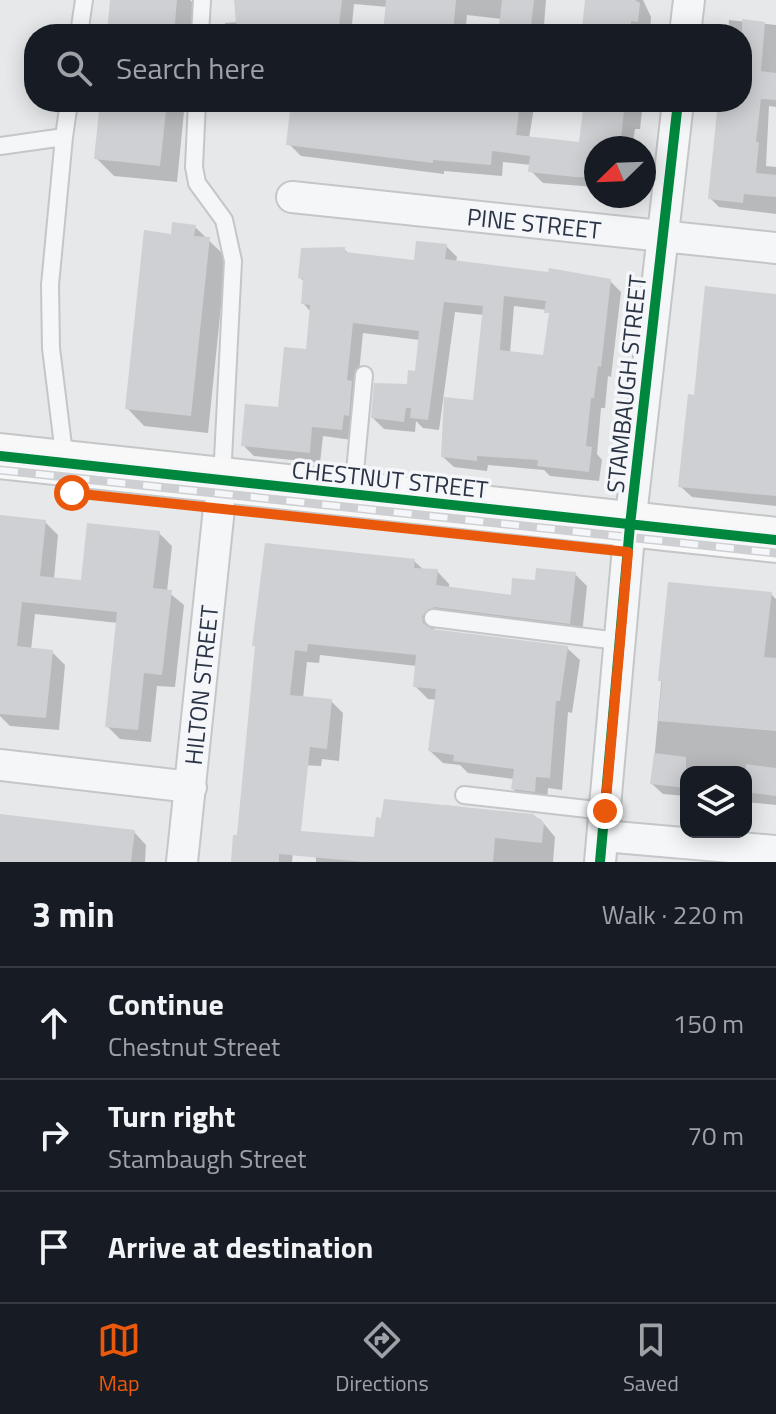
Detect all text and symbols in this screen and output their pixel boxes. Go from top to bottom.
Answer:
search box [24,24,752,112]
text: Search here [116,45,265,91]
icon: search [52,46,96,90]
north arrow [584,136,656,208]
street label: PINE STREET [465,198,603,248]
street label: STAMBAUGH STREET [597,273,655,495]
street label: CHESTNUT STREET [290,451,490,507]
route start [54,475,90,511]
street label: HILTON STREET [175,603,227,767]
map controls [680,766,752,838]
button: layers [680,766,752,838]
route end [587,793,623,829]
text: 3 min [32,888,115,940]
text: Walk · 220 m [602,895,744,934]
text: Continue [108,981,224,1027]
icon: ahead [32,1001,76,1045]
text: 150 m [673,1004,744,1043]
text: Chestnut Street [108,1027,280,1066]
text: Turn right [108,1093,236,1139]
icon: right [32,1113,76,1157]
text: 70 m [687,1116,744,1155]
text: Stambaugh Street [108,1139,306,1178]
text: Arrive at destination [108,1224,373,1270]
icon: arrive [32,1225,76,1269]
tab: Map [97,1318,141,1400]
tab: Directions [335,1318,429,1400]
tab: Saved [623,1318,679,1400]

